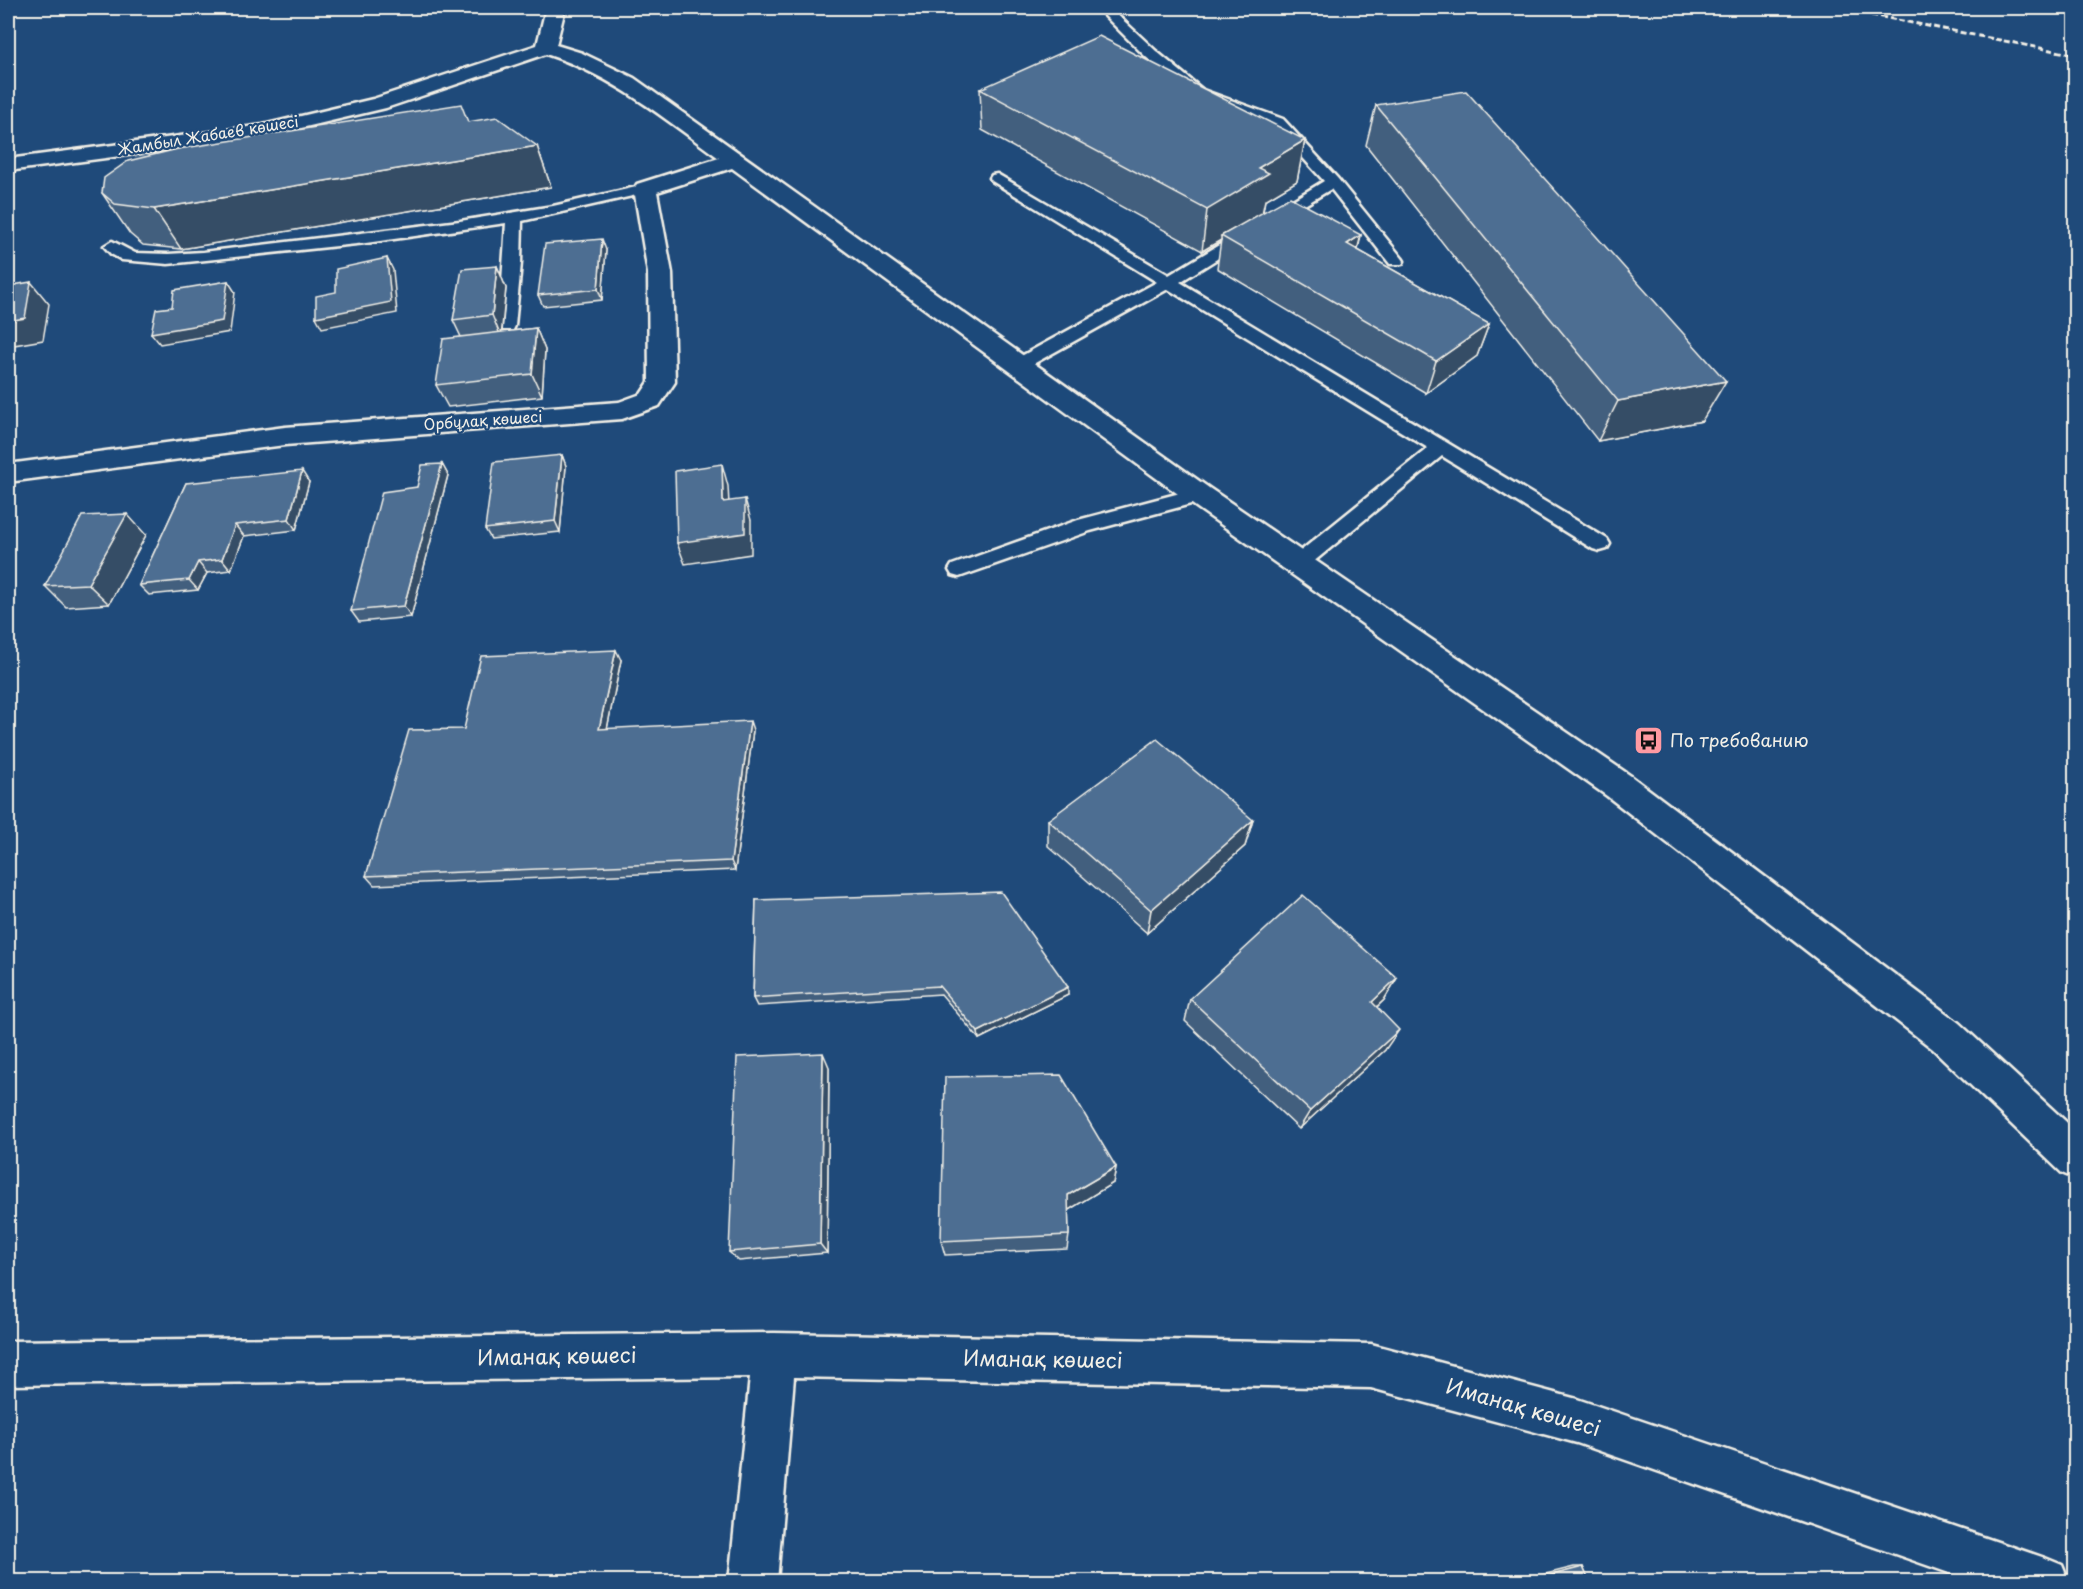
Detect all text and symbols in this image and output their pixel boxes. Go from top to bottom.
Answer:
street label: Жамбыл Жабаев көшесі [116,109,300,160]
street label: Орбұлақ көшесі [423,404,543,435]
bus stop icon: По требованию [1633,725,1665,757]
place label: По требованию [1670,726,1809,753]
street label: Иманақ көшесі [477,1338,637,1372]
street label: Иманақ көшесі [963,1341,1123,1375]
street label: Иманақ көшесі [1442,1369,1605,1443]

